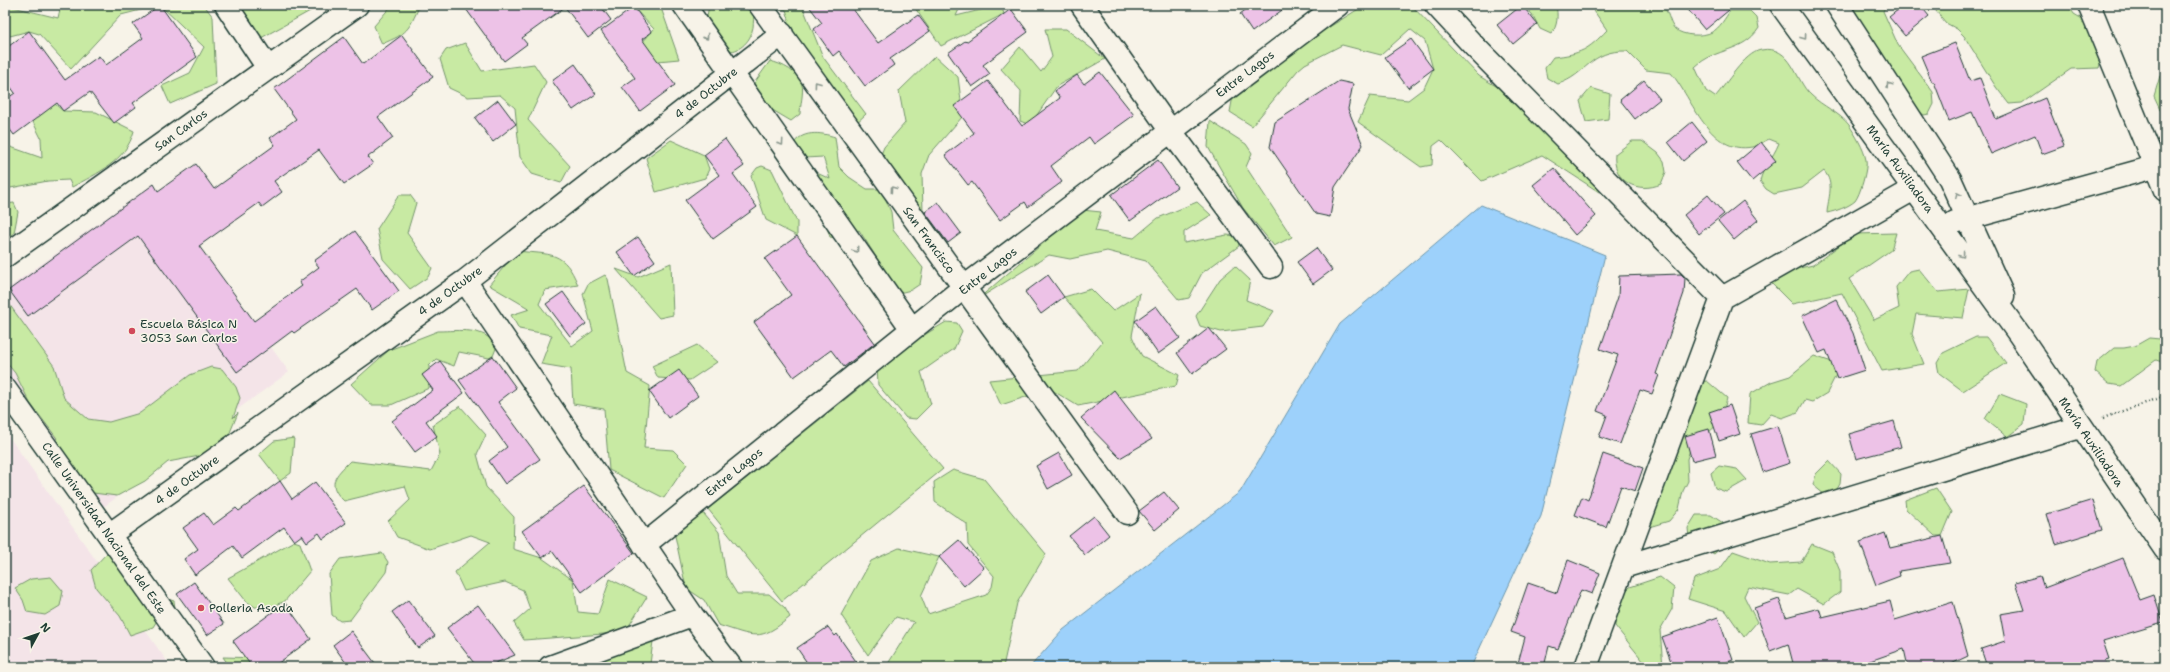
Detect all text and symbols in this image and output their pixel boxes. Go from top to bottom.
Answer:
one-way arrow [1799,32,1806,39]
one-way arrow [701,33,709,40]
street label: Entre Lagos [1212,47,1278,101]
street label: 4 de Octubre [671,63,741,123]
one-way arrow [815,81,822,88]
one-way arrow [1886,82,1894,89]
street label: San Carlos [151,105,211,155]
street label: María Auxiliadora [1863,122,1938,217]
one-way arrow [776,139,784,146]
one-way arrow [890,186,898,193]
one-way arrow [1955,192,1963,200]
street label: San Francisco [899,203,959,277]
street label: Entre Lagos [956,243,1020,299]
one-way arrow [851,245,858,252]
one-way arrow [1957,251,1965,258]
street label: 4 de Octubre [415,262,486,320]
place label: Escuela Básica N 3053 San Carlos [140,316,238,346]
marker: Escuela Básica N 3053 San Carlos [127,326,137,336]
street label: María Auxiliadora [2055,394,2127,490]
street label: Calle Universidad Nacional del Este [38,439,170,617]
street label: Entre Lagos [702,444,766,500]
street label: 4 de Octubre [152,451,223,509]
place label: Polleria Asada [209,600,294,616]
marker: Polleria Asada [196,603,206,613]
north arrow [18,614,58,654]
text: N [37,620,54,636]

